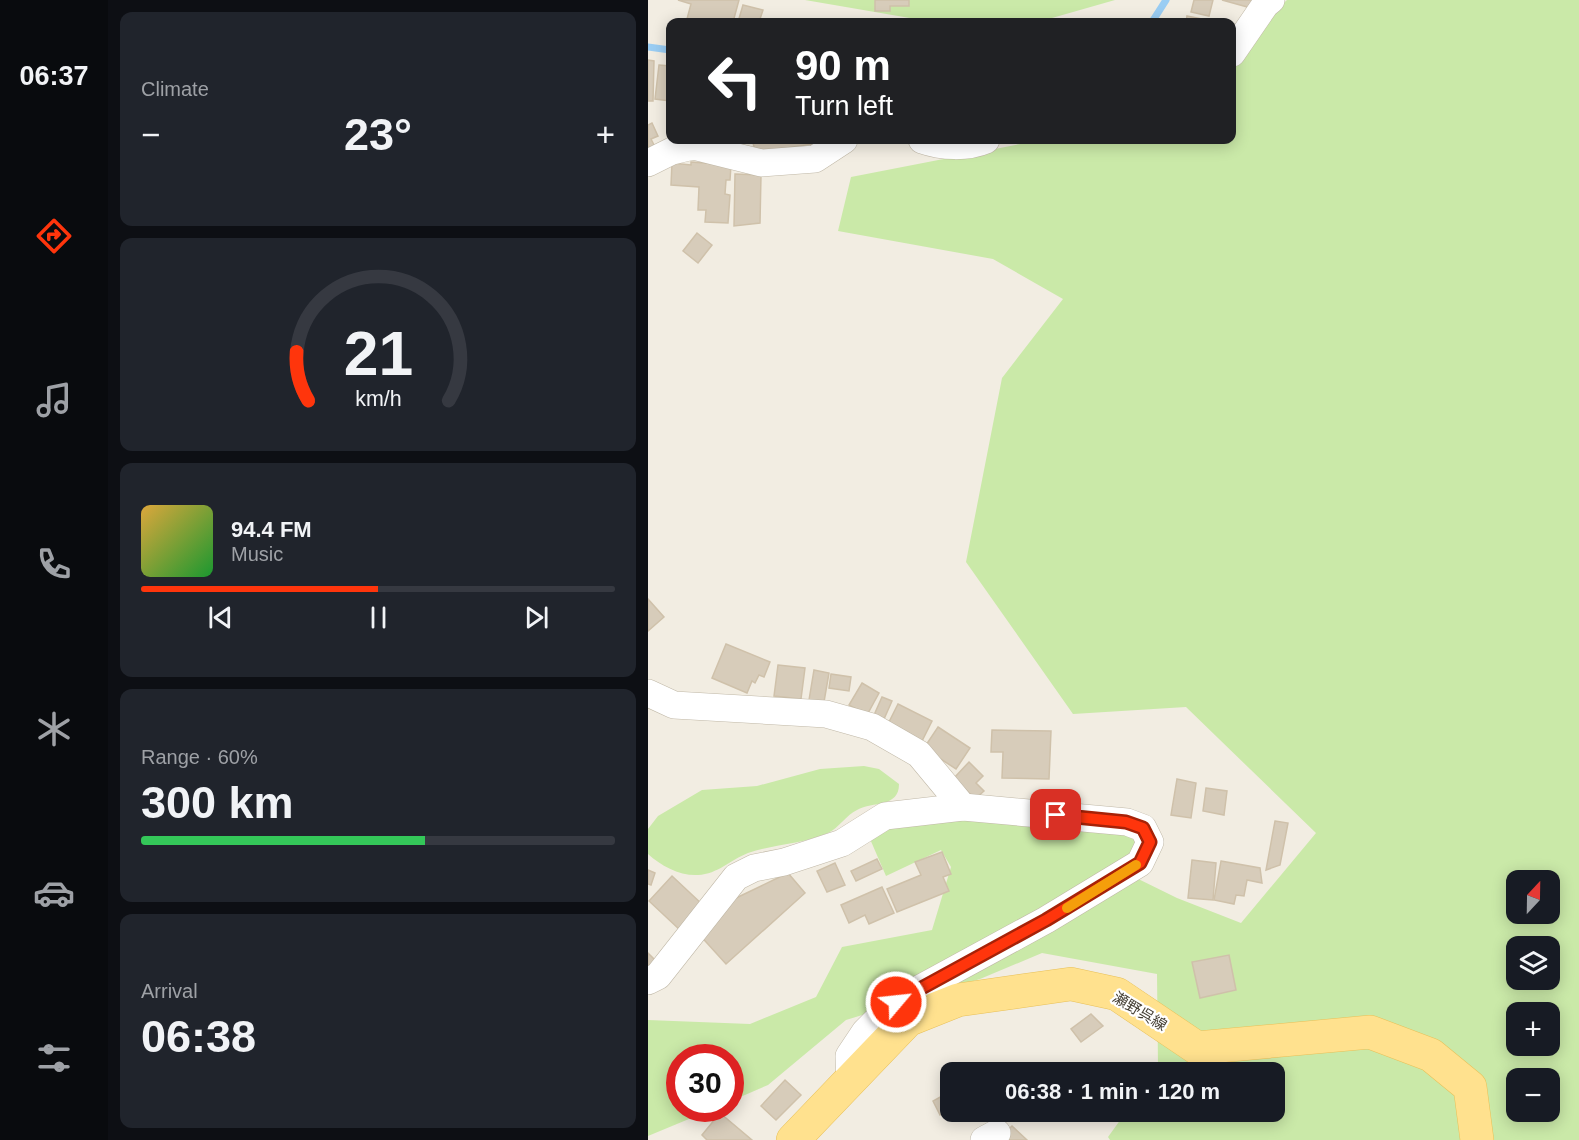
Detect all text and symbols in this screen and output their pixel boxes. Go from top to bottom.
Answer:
icon: left [696,42,774,120]
text: 90 m [795,42,891,89]
text: 06:37 [19,61,89,91]
text: Climate [141,78,209,100]
text: Turn left [795,91,893,121]
text: 23° [344,109,412,160]
text: − [141,116,160,153]
text: + [596,116,615,153]
icon: directions [33,215,75,257]
text: 21 [343,320,413,389]
icon: music [33,379,75,421]
text: km/h [355,388,401,412]
text: 94.4 FM [231,517,312,542]
icon: phone [33,543,75,585]
text: Music [231,543,283,565]
icon: previous [204,601,237,634]
icon: pause [362,601,395,634]
icon: next [520,601,553,634]
icon: climate [33,708,75,750]
text: Range · 60% [141,746,258,768]
text: 300 km [141,777,294,828]
pin [1030,789,1081,840]
icon: arrive [1039,798,1072,831]
north arrow [1506,870,1560,924]
map controls [1506,870,1560,1122]
icon: car [33,872,75,914]
button: layers [1506,936,1560,990]
position arrow [864,970,928,1034]
text: Arrival [141,980,198,1002]
street label: 瀬野呉線 [1110,988,1170,1034]
button: + [1506,1002,1560,1056]
text: 06:38 [141,1011,256,1062]
icon: filters [33,1037,75,1079]
speed limit sign: 30 [666,1044,744,1122]
button: − [1506,1068,1560,1122]
text: 06:38 · 1 min · 120 m [1005,1079,1220,1104]

